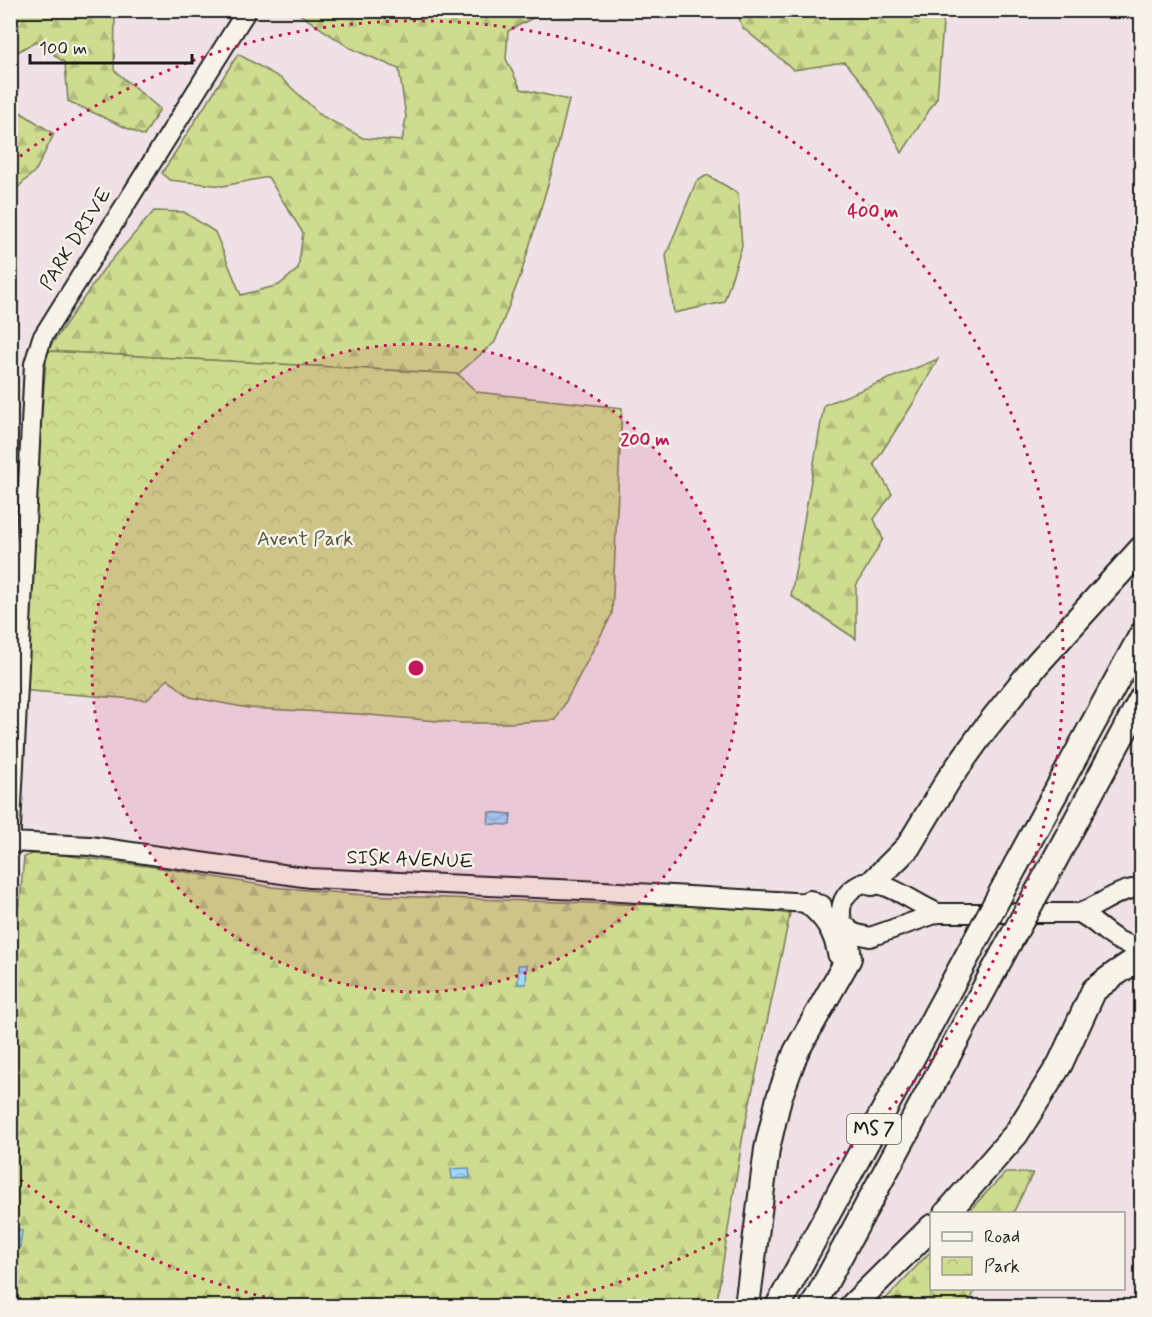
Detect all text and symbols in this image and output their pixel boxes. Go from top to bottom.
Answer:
scale bar [30,27,192,65]
text: 100 m [39,37,87,61]
street label: PARK DRIVE [34,183,118,295]
text: 400 m [848,200,898,224]
text: 200 m [620,428,670,452]
park label: Avent Park [257,526,353,553]
centre of rings [406,658,426,678]
street label: SISK AVENUE [346,844,474,876]
road number: MS 7 [847,1114,901,1144]
legend [930,1212,1125,1290]
text: Road [984,1225,1020,1249]
text: Park [984,1255,1020,1279]

